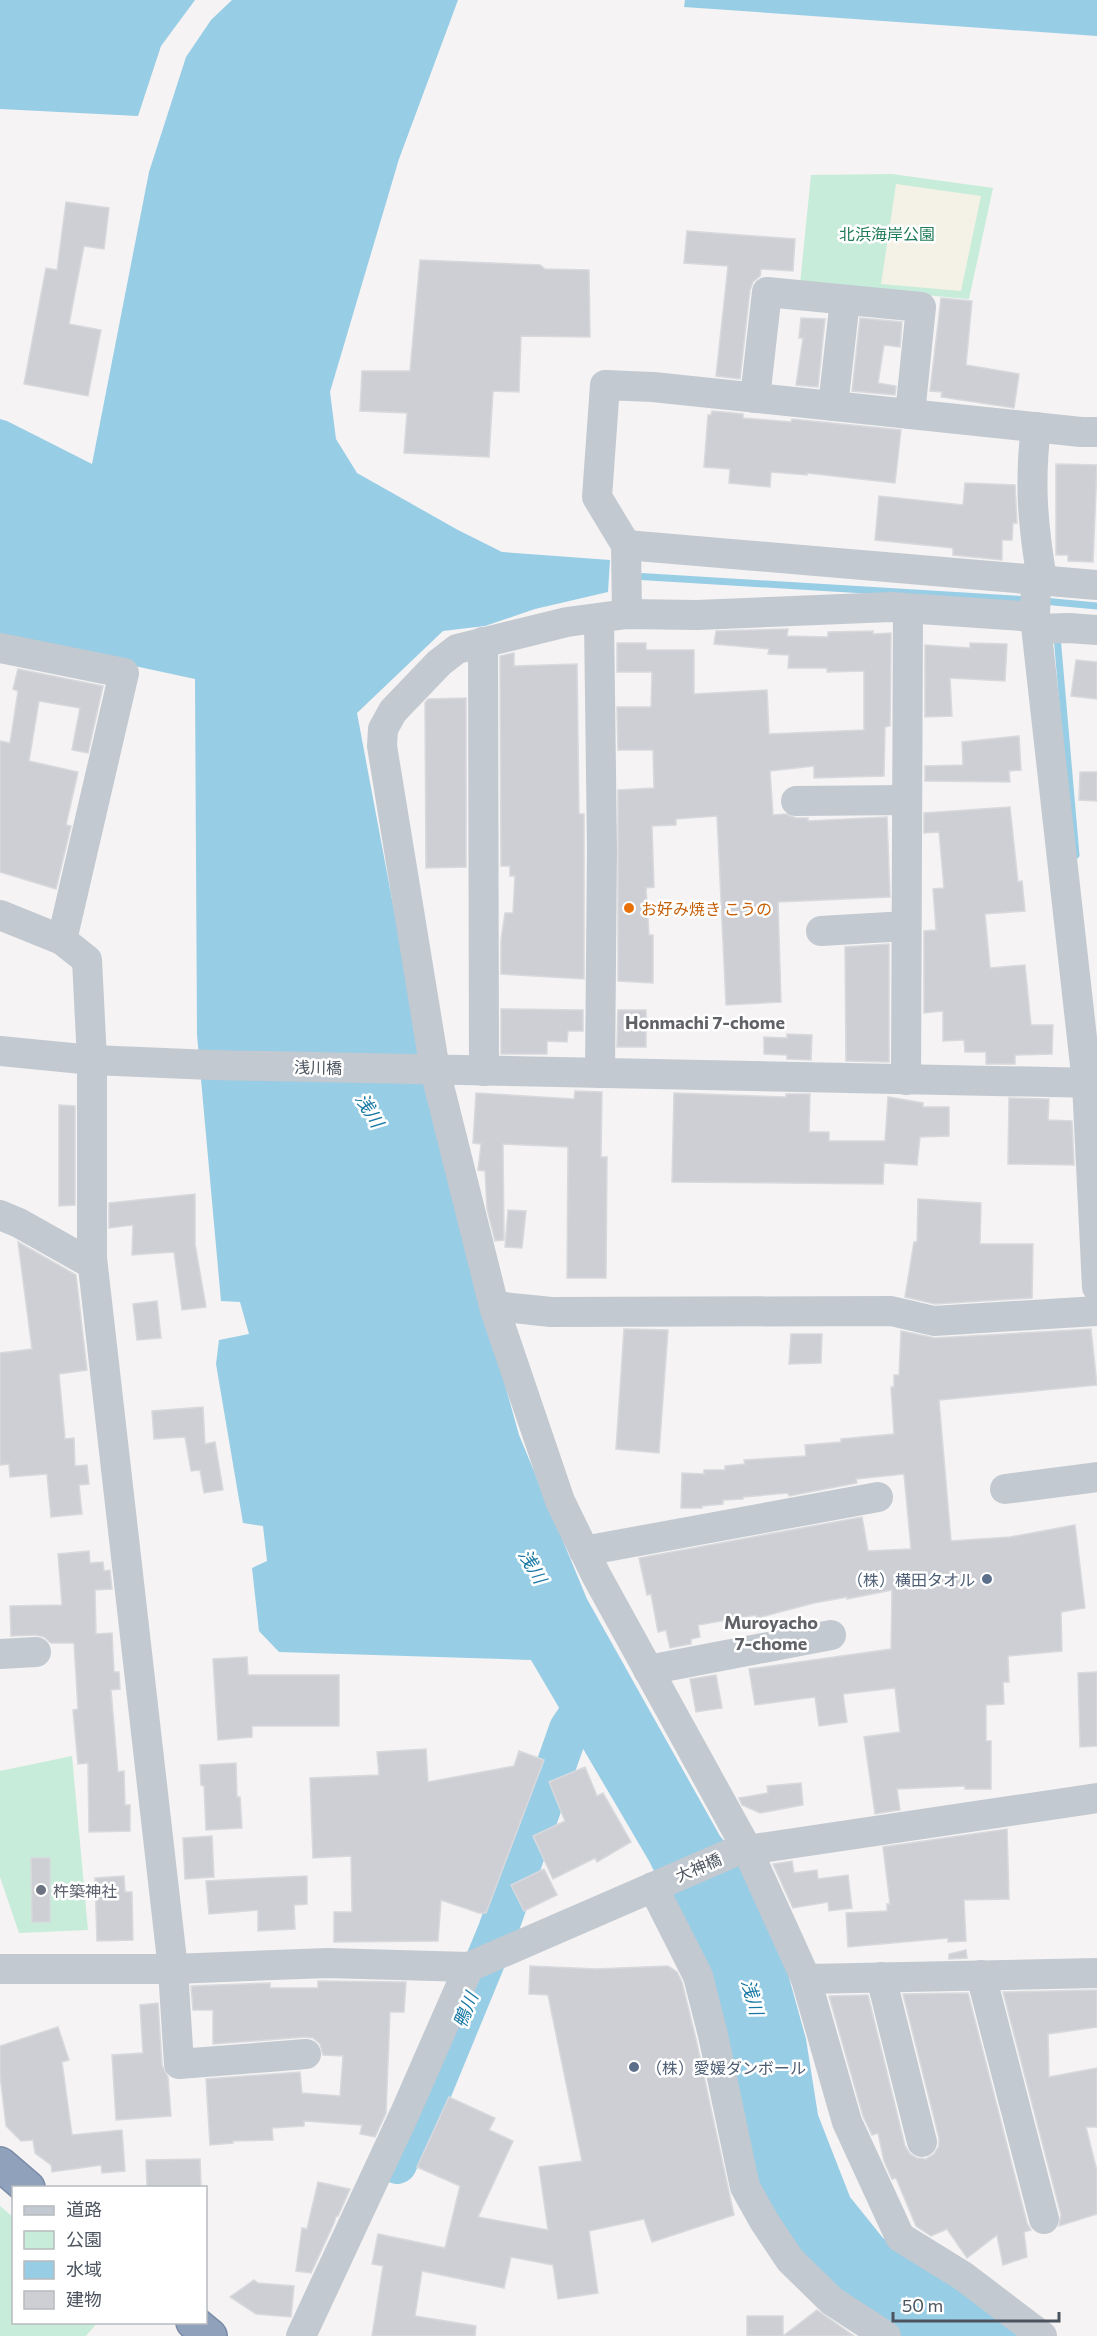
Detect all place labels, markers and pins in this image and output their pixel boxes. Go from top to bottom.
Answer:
place label: お好み焼き こうの [641,899,772,918]
marker: お好み焼き こうの [622,901,636,915]
place label: （株）横田タオル [847,1570,975,1589]
marker: （株）横田タオル [980,1572,994,1586]
place label: 杵築神社 [53,1881,117,1900]
marker: 杵築神社 [34,1883,48,1897]
place label: （株）愛媛ダンボール [646,2058,806,2077]
marker: （株）愛媛ダンボール [627,2060,641,2074]

